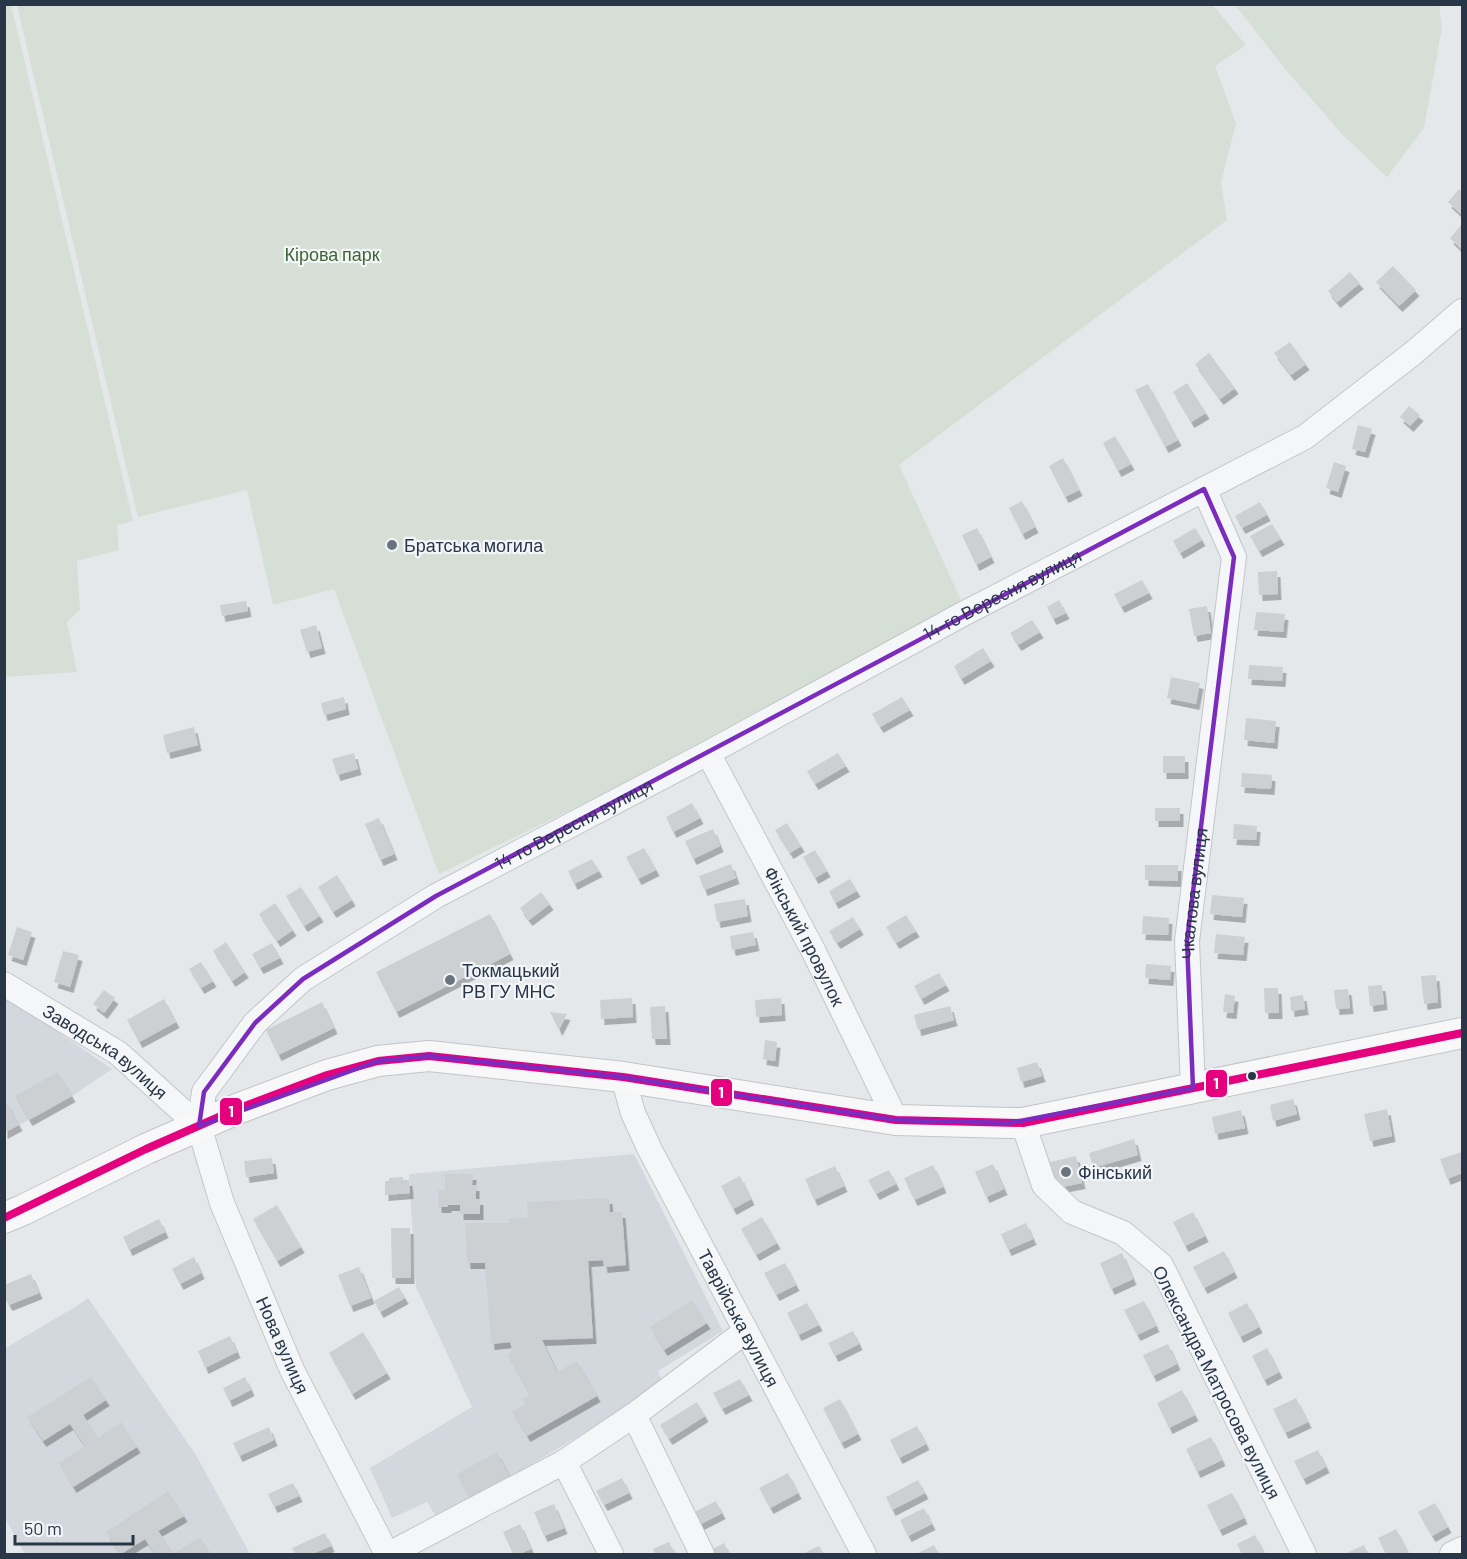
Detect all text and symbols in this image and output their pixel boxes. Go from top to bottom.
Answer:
park label: Кірова парк [284,243,380,265]
place label: Братська могила [404,534,544,556]
marker: Братська могила [385,538,399,552]
street label: 14-го Вересня вулиця [919,544,1085,645]
street label: 14-го Вересня вулиця [491,773,657,874]
street label: Чкалова вулиця [1176,826,1212,960]
street label: Фінський провулок [759,863,850,1009]
place label: Токмацький РВ ГУ МНС [462,959,560,1002]
marker: Токмацький РВ ГУ МНС [443,973,457,987]
street label: Заводська вулиця [39,999,172,1104]
line badge: 1 [1205,1069,1228,1098]
unlabelled marker [1246,1070,1258,1082]
text: 1 [1213,1073,1219,1092]
line badge: 1 [710,1078,733,1107]
text: 1 [718,1082,724,1101]
line badge: 1 [219,1097,243,1126]
text: 1 [228,1101,234,1120]
place label: Фінський [1078,1161,1152,1183]
marker: Фінський [1059,1165,1073,1179]
street label: Таврійська вулиця [693,1245,784,1390]
street label: Олександра Матросова вулиця [1148,1262,1286,1502]
street label: Нова вулиця [252,1293,314,1397]
scale bar [15,1508,134,1546]
text: 50 m [24,1517,62,1539]

